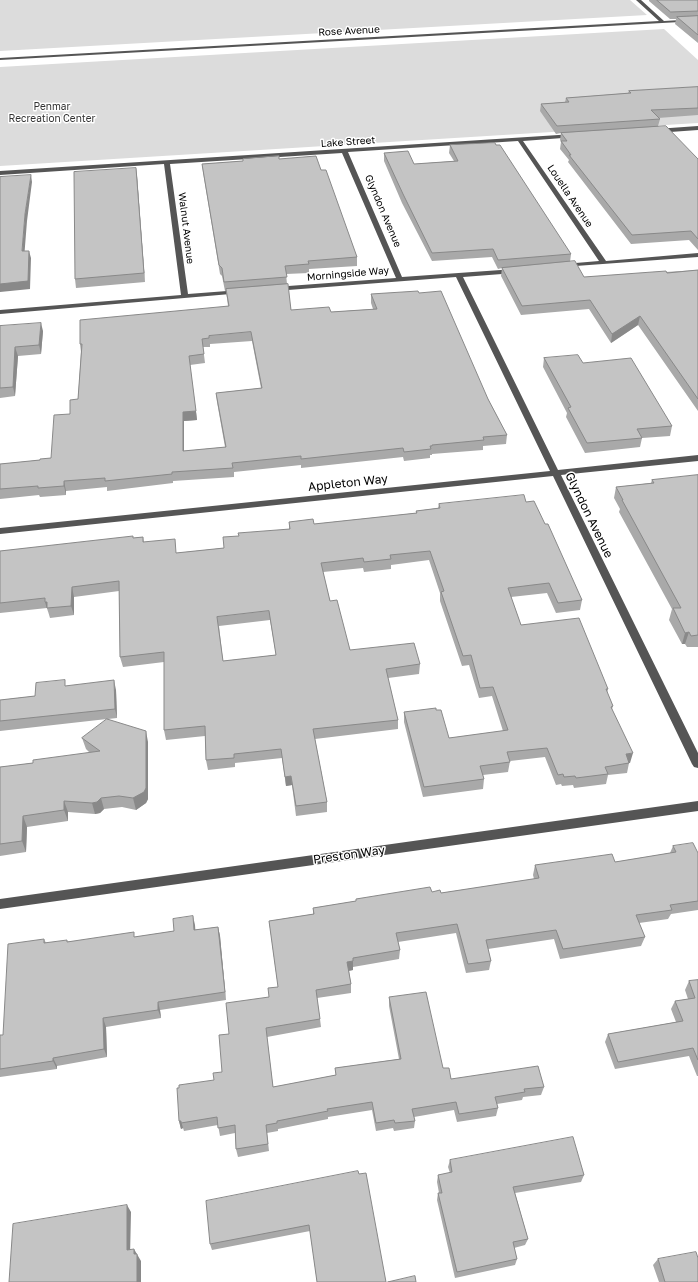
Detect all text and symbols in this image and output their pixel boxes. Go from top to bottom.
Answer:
street label: Rose Avenue [318,23,380,39]
park label: Penmar Recreation Center [9,101,95,124]
street label: Lake Street [320,134,376,150]
street label: Louella Avenue [545,162,595,230]
street label: Glyndon Avenue [362,173,404,249]
street label: Walnut Avenue [176,192,196,264]
street label: Morningside Way [306,264,390,284]
street label: Glyndon Avenue [562,470,616,560]
street label: Appleton Way [307,472,389,494]
street label: Preston Way [312,843,386,867]

